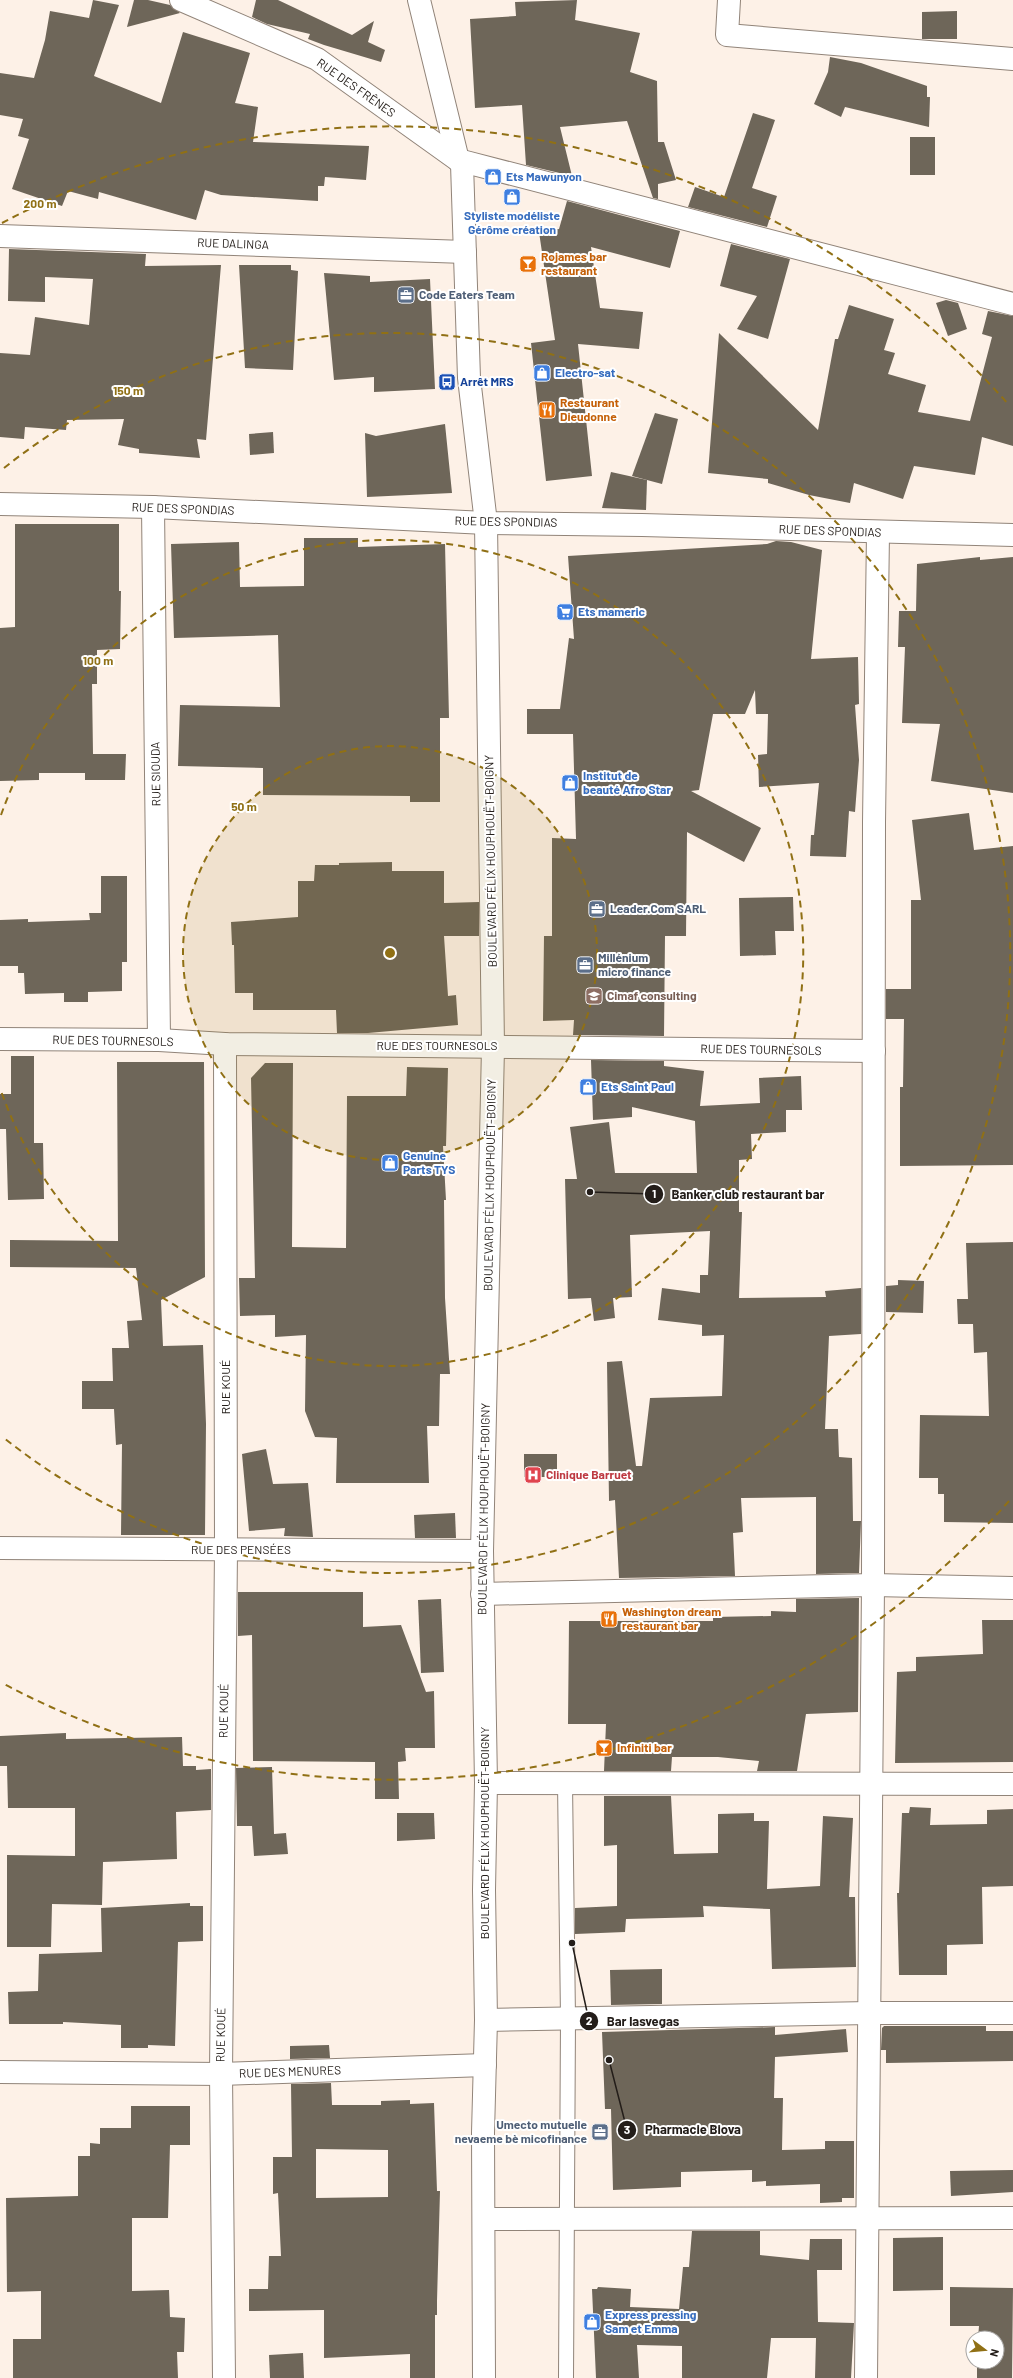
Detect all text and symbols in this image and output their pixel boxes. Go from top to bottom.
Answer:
street label: RUE DES FRÊNES [315,55,398,119]
shop icon: Ets Mawunyon [483,167,503,187]
place label: Ets Mawunyon [506,169,582,183]
shop icon: Styliste modéliste Gérôme création [502,187,522,207]
text: 200 m [24,196,56,210]
place label: Styliste modéliste Gérôme création [464,208,561,236]
street label: RUE DALINGA [197,235,269,251]
place label: Rojames bar restaurant [541,249,607,277]
bar icon: Rojames bar restaurant [518,254,538,274]
office icon: Code Eaters Team [396,285,416,305]
place label: Code Eaters Team [419,287,515,301]
shop icon: Electro-sat [532,363,552,383]
place label: Electro-sat [555,365,616,379]
bus stop icon: Arrêt MRS [437,372,457,392]
place label: Arrêt MRS [460,374,514,388]
text: 150 m [113,383,143,397]
place label: Restaurant Dieudonne [560,395,620,423]
restaurant icon: Restaurant Dieudonne [537,400,557,420]
street label: RUE DES SPONDIAS [131,499,235,517]
street label: RUE DES SPONDIAS [455,513,558,529]
street label: RUE DES SPONDIAS [778,521,882,539]
supermarket icon: Ets mameric [555,602,575,622]
place label: Ets mameric [578,604,646,618]
text: 100 m [83,653,113,667]
street label: RUE SIOUDA [147,742,163,806]
street label: BOULEVARD FÉLIX HOUPHOUËT-BOIGNY [481,754,499,967]
place label: Institut de beauté Afro Star [583,768,671,796]
shop icon: Institut de beauté Afro Star [560,773,580,793]
text: 50 m [231,799,257,813]
office icon: Leader.Com SARL [587,899,607,919]
place label: Leader.Com SARL [610,901,706,915]
centre of rings [383,946,397,960]
place label: Millénium micro finance [598,950,672,978]
office icon: Millénium micro finance [575,955,595,975]
school or university icon: Cimaf consulting [584,986,604,1006]
place label: Cimaf consulting [607,988,697,1002]
street label: RUE DES TOURNESOLS [52,1032,174,1048]
street label: RUE DES TOURNESOLS [376,1038,498,1052]
street label: RUE DES TOURNESOLS [700,1041,822,1057]
shop icon: Ets Saint Paul [578,1077,598,1097]
street label: BOULEVARD FÉLIX HOUPHOUËT-BOIGNY [480,1078,498,1291]
place label: Ets Saint Paul [601,1079,674,1093]
place label: Genuine Parts TYS [403,1148,455,1176]
shop icon: Genuine Parts TYS [380,1153,400,1173]
callout: Banker club restaurant bar [644,1182,833,1207]
text: 1 [652,1186,656,1200]
text: Banker club restaurant bar [671,1186,825,1202]
street label: RUE KOUÉ [218,1360,232,1414]
street label: BOULEVARD FÉLIX HOUPHOUËT-BOIGNY [474,1402,492,1615]
hospital icon: Clinique Barruet [523,1465,543,1485]
place label: Clinique Barruet [546,1467,632,1481]
street label: RUE DES PENSÉES [191,1542,291,1556]
place label: Washington dream restaurant bar [622,1604,721,1632]
restaurant icon: Washington dream restaurant bar [599,1609,619,1629]
street label: RUE KOUÉ [216,1684,230,1738]
street label: BOULEVARD FÉLIX HOUPHOUËT-BOIGNY [477,1727,491,1939]
bar icon: Infiniti bar [594,1738,614,1758]
place label: Infiniti bar [617,1740,672,1754]
street label: RUE KOUÉ [213,2008,227,2062]
callout: Bar lasvegas [579,2009,687,2034]
text: 2 [586,2013,593,2027]
text: Bar lasvegas [607,2013,680,2029]
street label: RUE DES MENURES [239,2062,341,2080]
place label: Umecto mutuelle nevaeme bè micofinance [455,2117,587,2145]
callout: Pharmacie Biova [617,2117,749,2142]
text: Pharmacie Biova [645,2121,741,2137]
office icon: Umecto mutuelle nevaeme bè micofinance [590,2122,610,2142]
text: 3 [624,2122,630,2136]
place label: Express pressing Sam et Emma [605,2307,697,2335]
shop icon: Express pressing Sam et Emma [582,2312,602,2332]
north arrow [965,2330,1005,2370]
text: N [988,2348,1002,2358]

